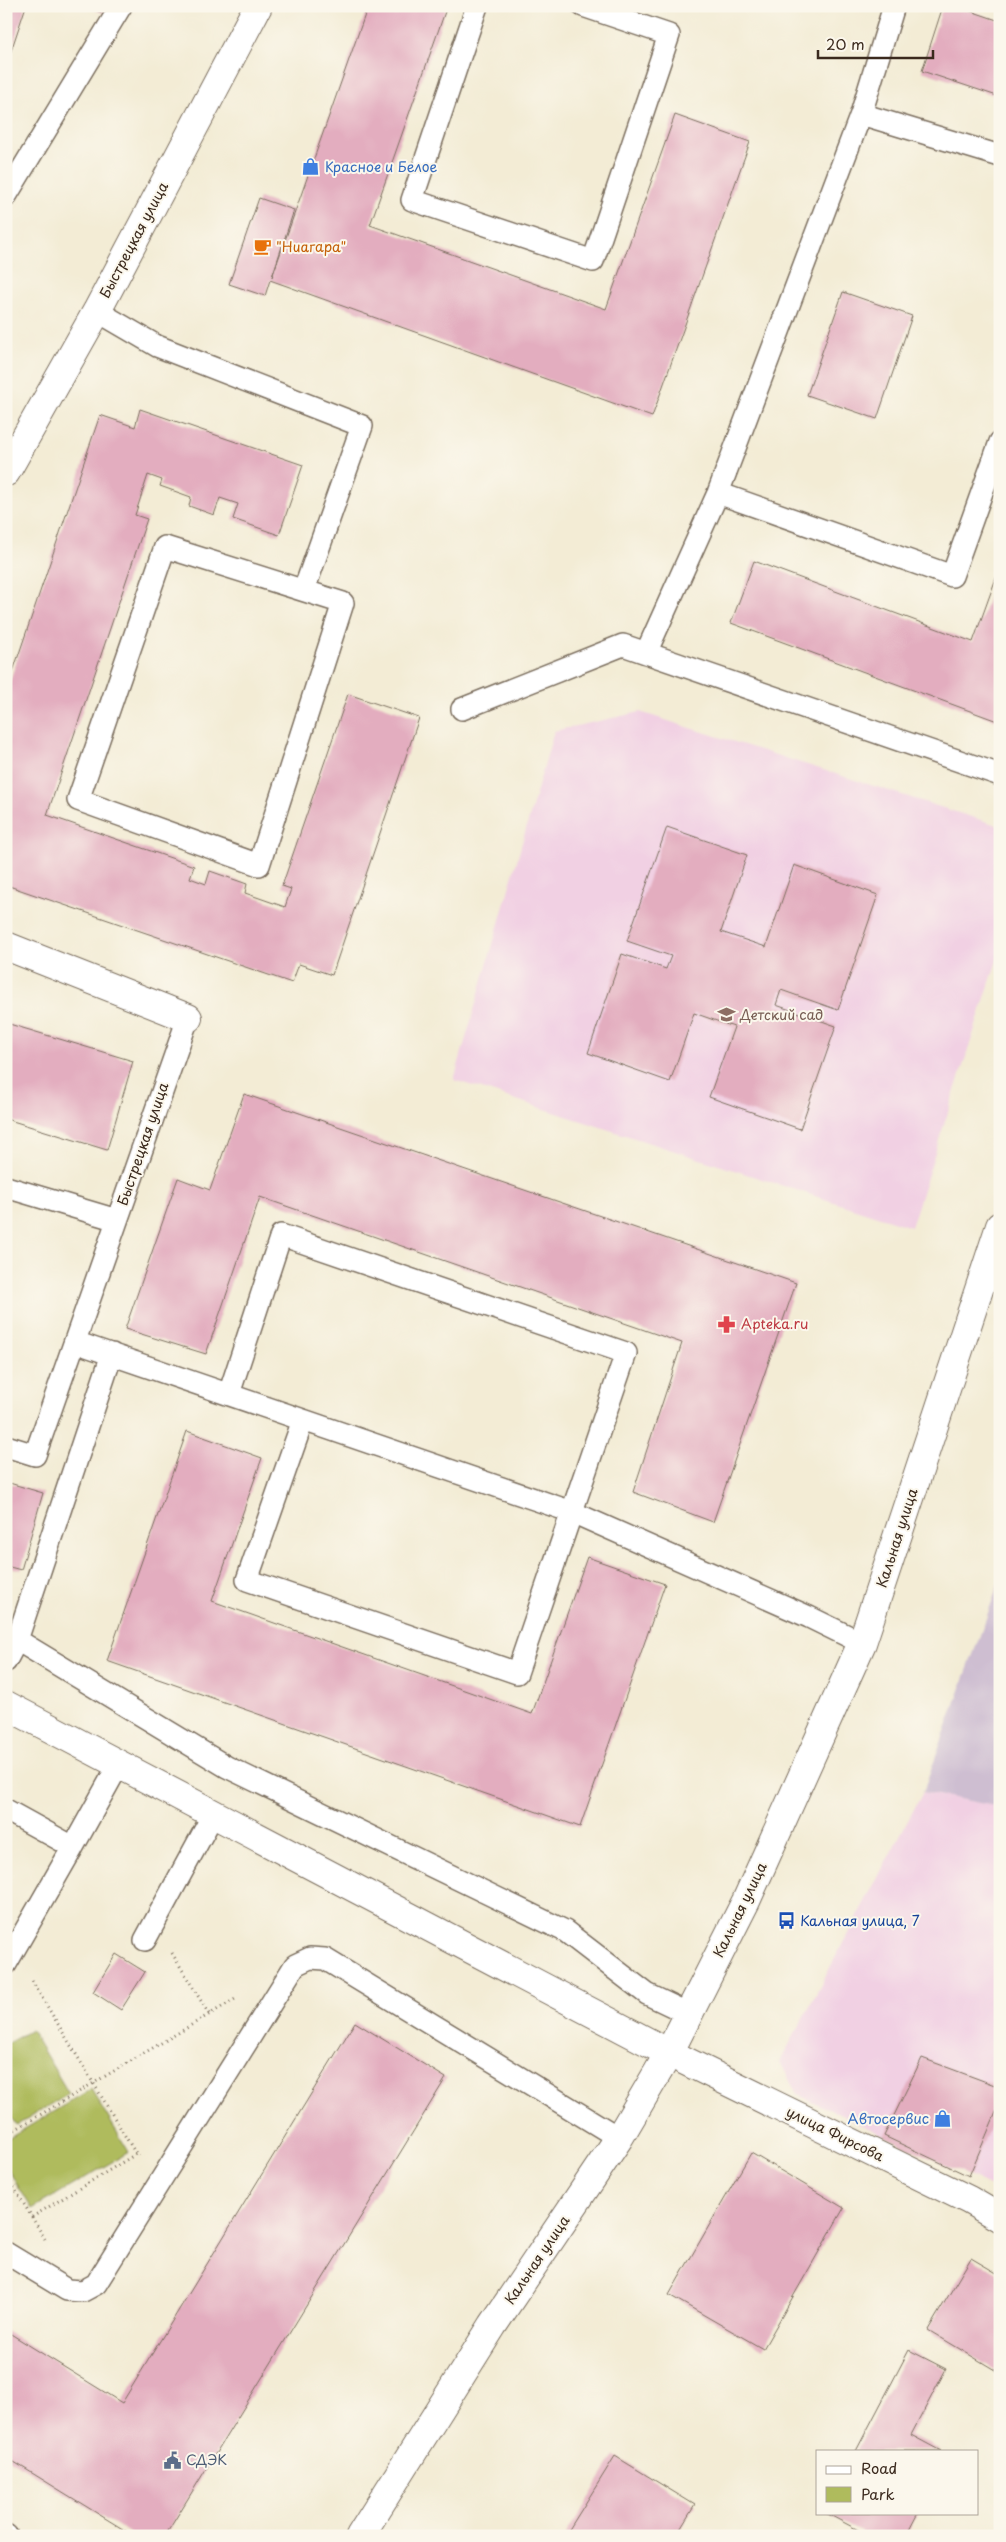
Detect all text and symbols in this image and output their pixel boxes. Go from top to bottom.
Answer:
scale bar [818,28,934,60]
text: 20 m [826,32,865,55]
place label: Красное и Белое [325,156,438,177]
shop icon: Красное и Белое [301,157,321,177]
street label: Быстрецкая улица [94,178,173,302]
place label: "Ниагара" [276,236,346,257]
cafe icon: "Ниагара" [252,237,272,257]
place label: Детский сад [739,1004,823,1025]
school or university icon: Детский сад [716,1005,736,1025]
street label: Быстрецкая улица [112,1079,173,1208]
place label: Apteka.ru [741,1313,808,1334]
pharmacy icon: Apteka.ru [717,1314,737,1334]
street label: Кальная улица [871,1485,923,1590]
street label: Кальная улица [707,1858,772,1961]
place label: Кальная улица, 7 [800,1910,920,1931]
bus stop icon: Кальная улица, 7 [776,1911,796,1931]
street label: улица Фирсова [783,2101,888,2166]
place label: Автосервис [848,2108,929,2129]
shop icon: Автосервис [933,2109,953,2129]
street label: Кальная улица [499,2211,574,2309]
place label: СДЭК [186,2449,227,2470]
public building icon: СДЭК [162,2450,182,2470]
legend [816,2450,978,2514]
text: Road [861,2456,897,2479]
text: Park [861,2482,895,2505]

